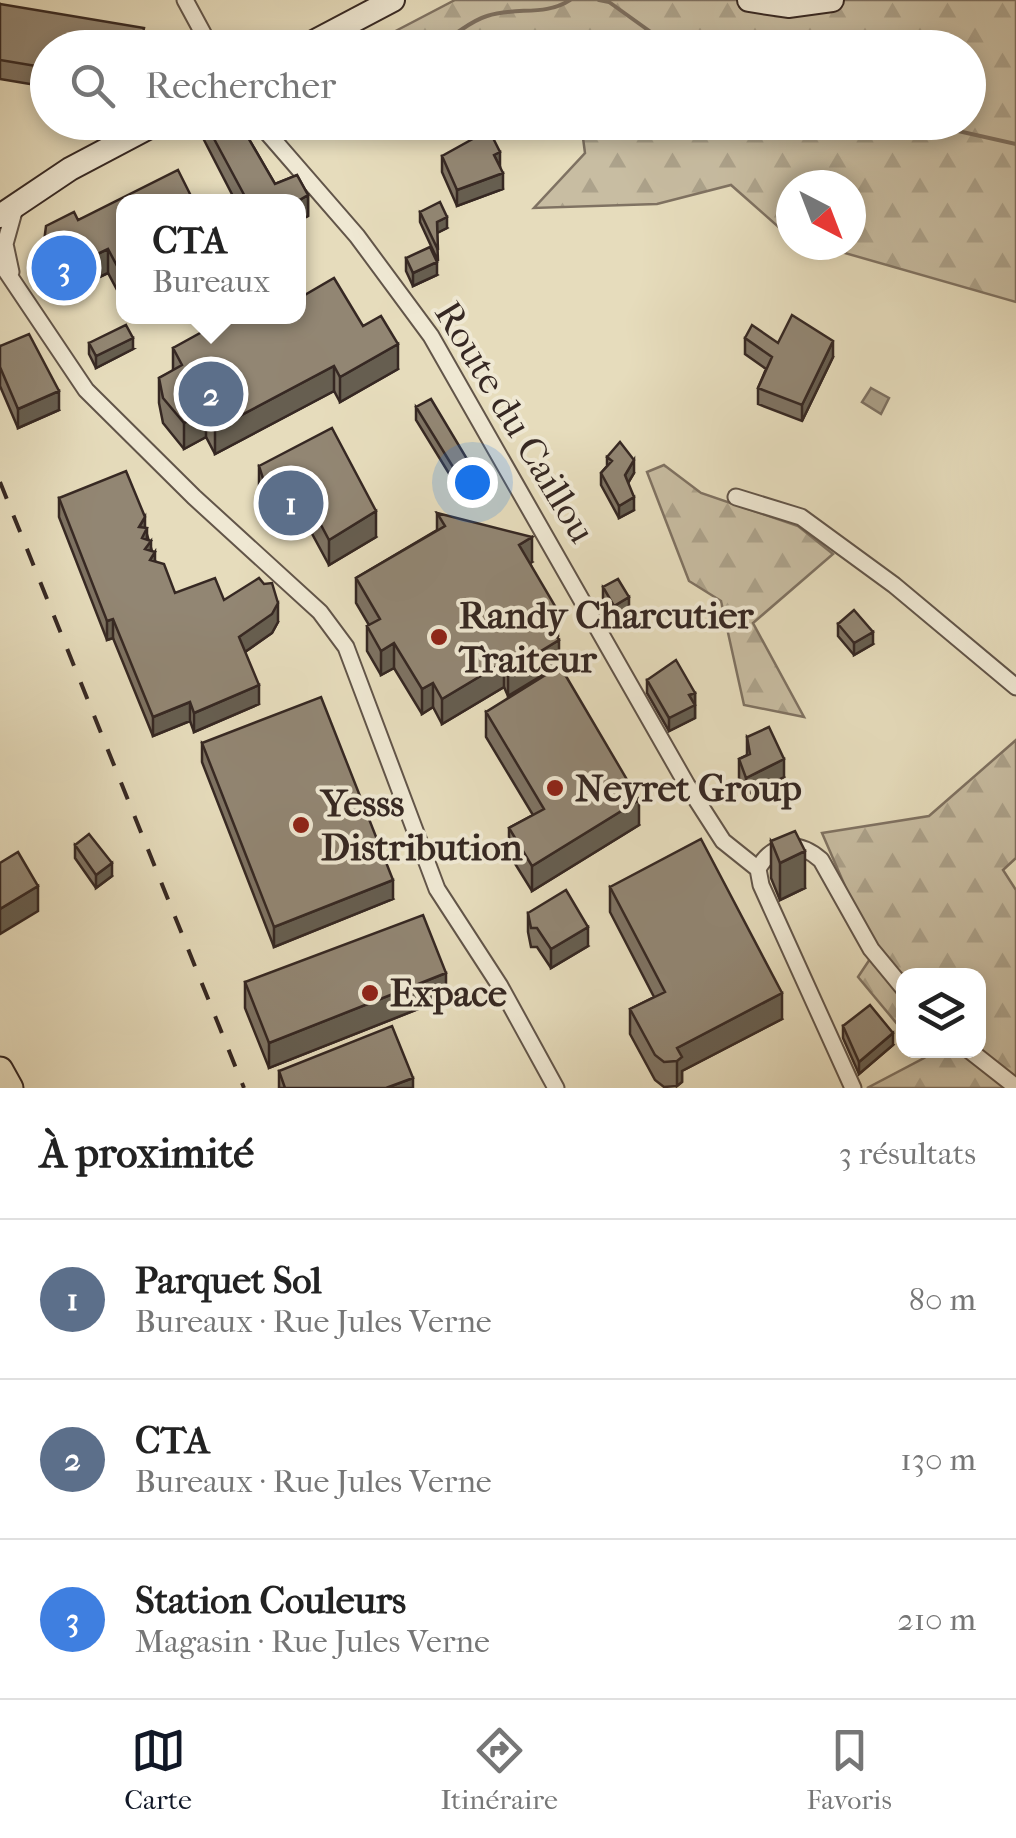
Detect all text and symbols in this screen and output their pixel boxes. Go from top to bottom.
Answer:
search box [30,30,986,140]
icon: search [65,58,120,113]
text: Rechercher [145,63,336,108]
north arrow [776,170,866,260]
popup [116,194,306,324]
text: CTA [152,218,227,263]
pin: 3 [32,230,96,306]
text: Bureaux [152,263,270,300]
street label: Route du Caillou [425,293,605,551]
pin: 2 [178,356,244,432]
your location [447,457,498,508]
pin: 1 [258,466,324,540]
place label: Randy Charcutier Traiteur [458,593,754,682]
marker: Randy Charcutier Traiteur [428,626,450,648]
place label: Neyret Group [575,766,802,811]
marker: Neyret Group [544,777,566,799]
place label: Yesss Distribution [319,781,523,870]
marker: Yesss Distribution [290,814,312,836]
map controls [896,968,986,1058]
button: layers [896,968,986,1058]
place label: Expace [390,971,507,1016]
marker: Expace [359,982,381,1004]
text: À proximité [40,1129,254,1178]
text: 3 résultats [839,1135,976,1172]
text: Parquet Sol [135,1258,322,1303]
text: 1 [67,1281,78,1318]
text: 80 m [909,1281,976,1318]
text: Bureaux · Rue Jules Verne [135,1303,492,1340]
text: CTA [135,1418,210,1463]
text: 2 [64,1441,81,1478]
text: 130 m [900,1441,976,1478]
text: Bureaux · Rue Jules Verne [135,1463,492,1500]
text: Station Couleurs [135,1578,406,1623]
text: 3 [66,1601,79,1638]
text: 210 m [897,1601,976,1638]
text: Magasin · Rue Jules Verne [135,1623,490,1660]
tab: Carte [124,1723,192,1816]
tab: Itinéraire [440,1723,558,1816]
tab: Favoris [806,1723,892,1816]

